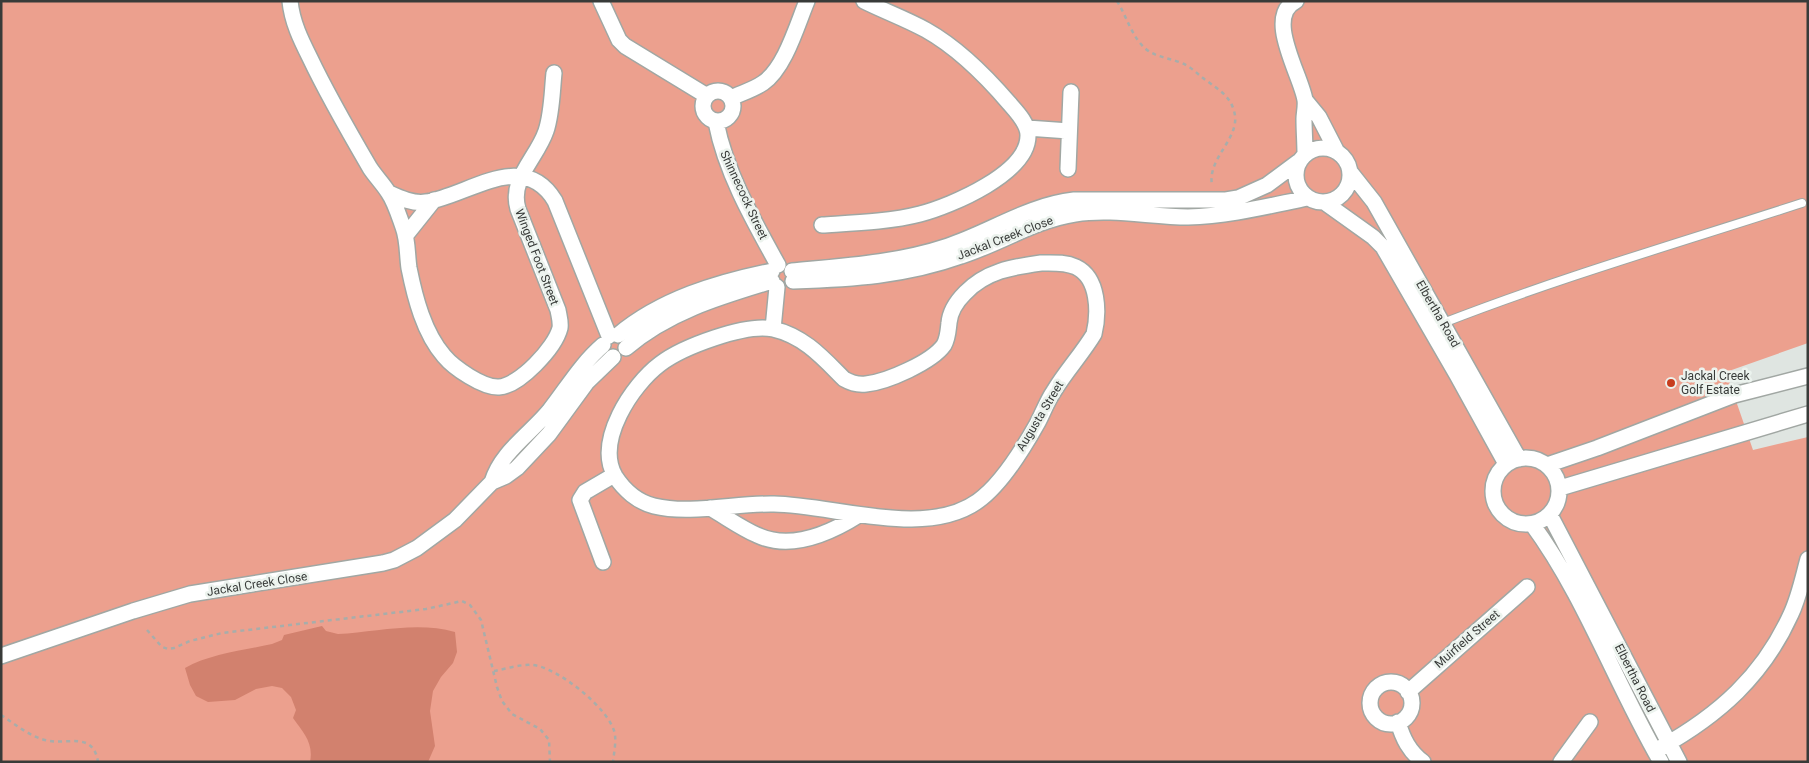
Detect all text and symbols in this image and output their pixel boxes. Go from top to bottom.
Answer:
street label: Shinnecock Street [717,148,771,242]
street label: Winged Foot Street [512,207,562,307]
street label: Jackal Creek Close [955,213,1055,263]
street label: Elbertha Road [1413,278,1463,350]
place label: Jackal Creek Golf Estate [1681,369,1750,397]
marker: Jackal Creek Golf Estate [1665,377,1677,389]
street label: Augusta Street [1014,378,1066,453]
street label: Jackal Creek Close [206,569,308,599]
street label: Muirfield Street [1432,607,1502,671]
street label: Elbertha Road [1612,642,1658,714]

